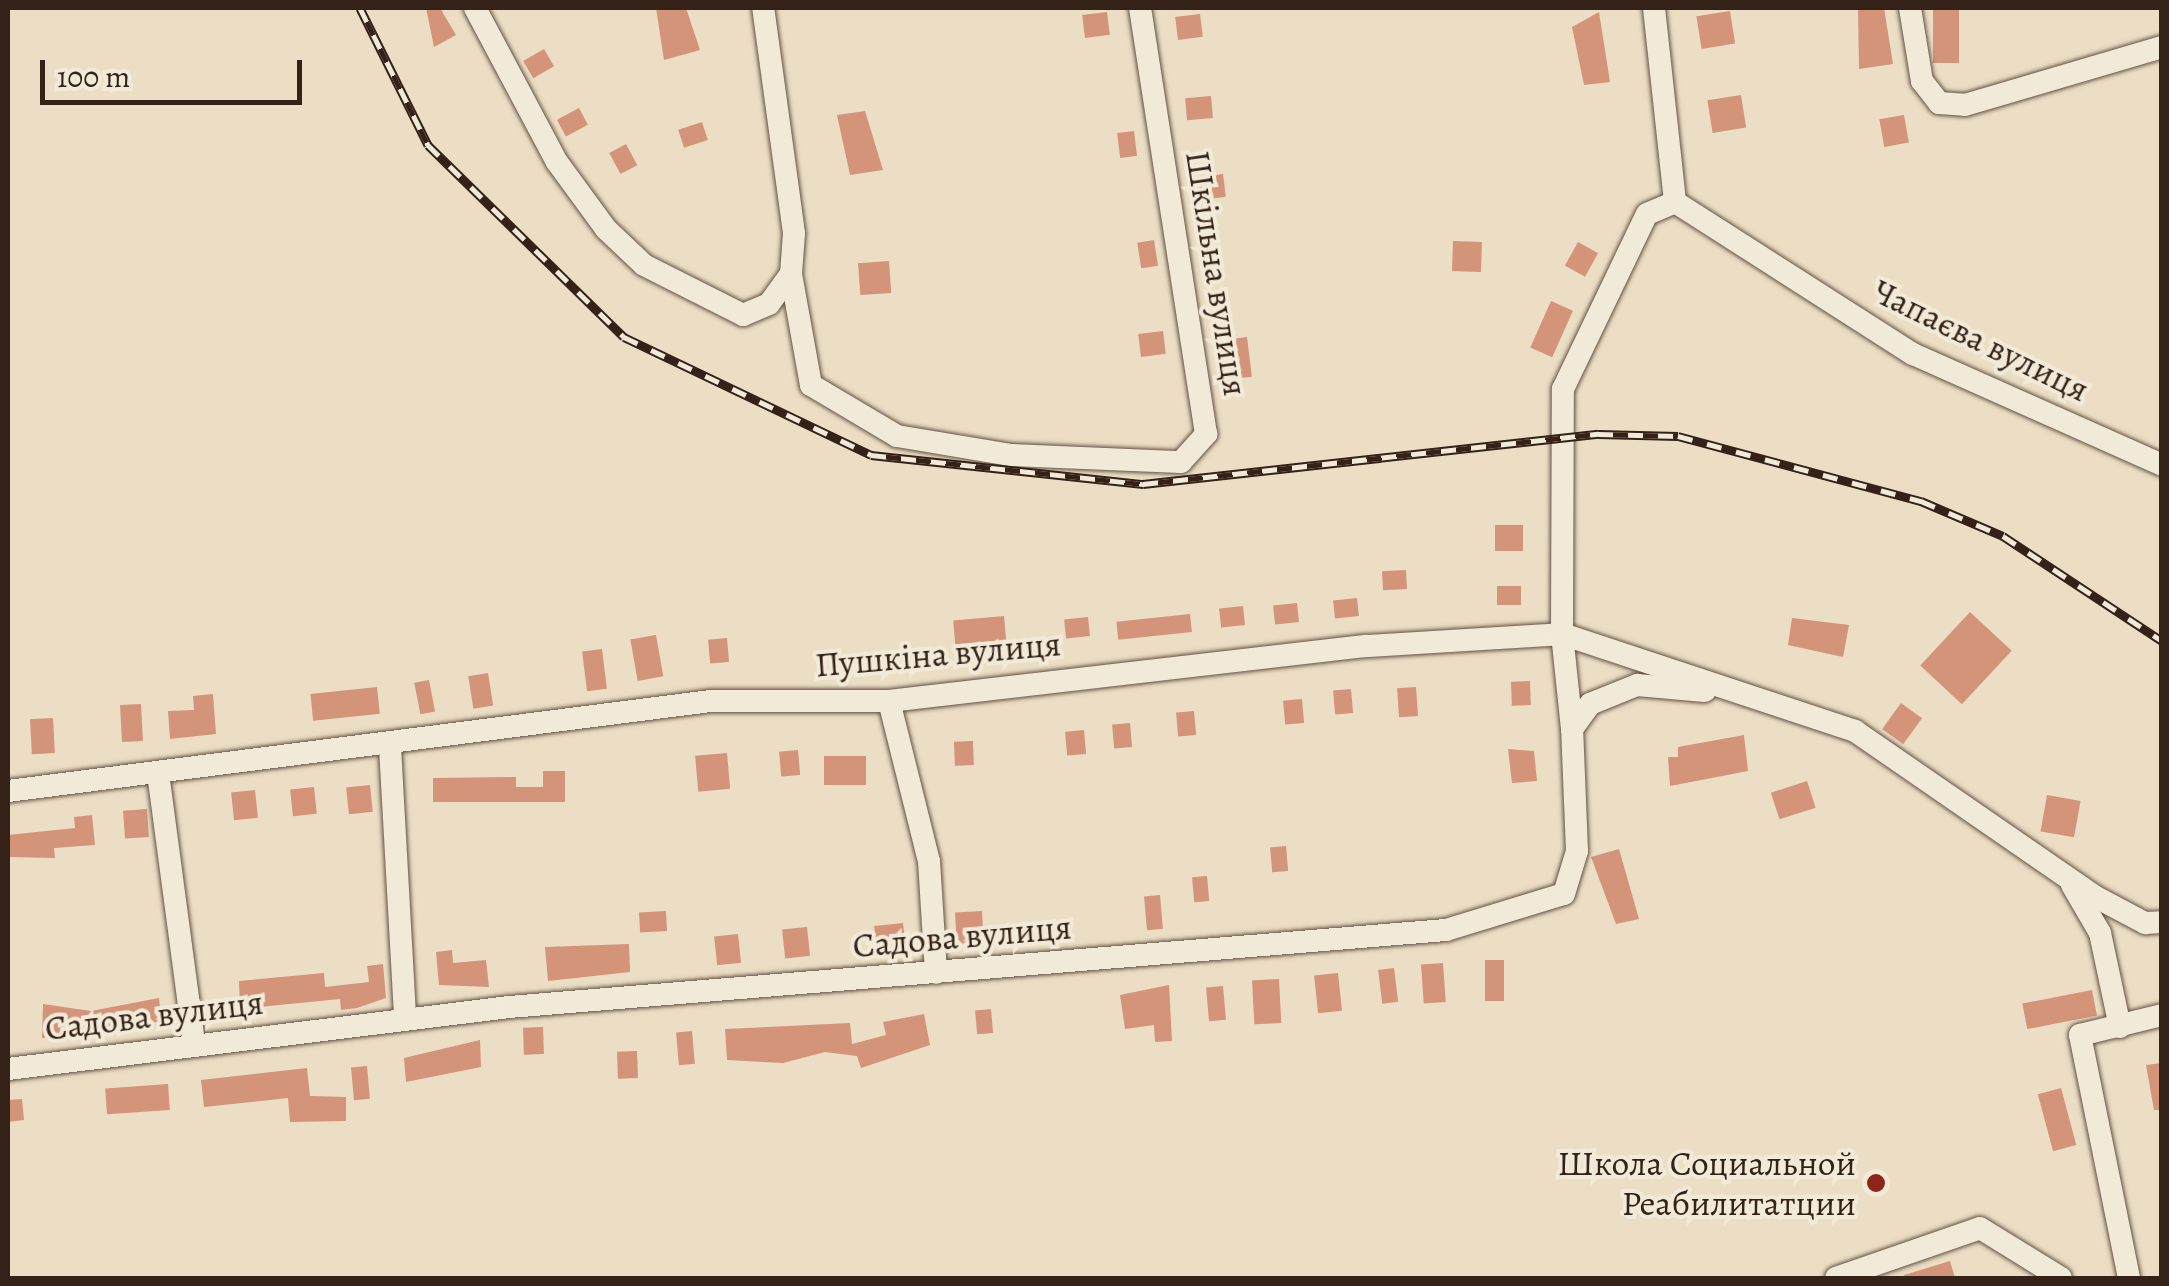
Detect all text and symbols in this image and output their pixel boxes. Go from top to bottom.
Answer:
scale bar [45,40,308,102]
text: 100 m [57,57,130,97]
street label: Шкільна вулиця [1177,147,1257,399]
street label: Чапаєва вулиця [1866,270,2096,410]
street label: Пушкіна вулиця [813,622,1063,686]
street label: Садова вулиця [851,906,1073,966]
street label: Садова вулиця [43,981,265,1049]
place label: Школа Социальной Реабилитатции [1557,1142,1856,1224]
marker: Школа Социальной Реабилитатции [1865,1172,1887,1194]

